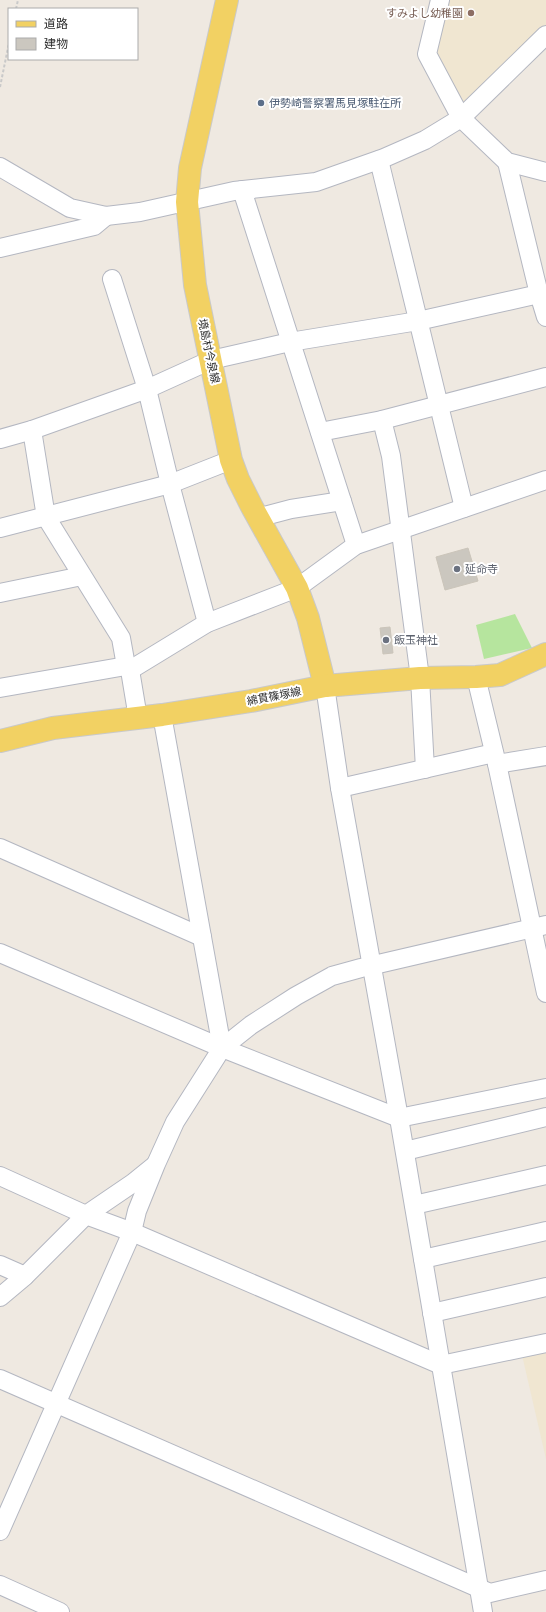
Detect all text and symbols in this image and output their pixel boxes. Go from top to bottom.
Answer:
place label: すみよし幼稚園 [386,7,463,19]
legend [8,8,138,60]
marker: すみよし幼稚園 [466,8,476,18]
text: 道路 [44,17,68,31]
text: 建物 [44,37,68,51]
place label: 伊勢崎警察署馬見塚駐在所 [269,97,402,109]
marker: 伊勢崎警察署馬見塚駐在所 [256,98,266,108]
street label: 境島村今泉線 [196,317,222,385]
place label: 延命寺 [465,563,498,575]
marker: 延命寺 [452,564,462,574]
place label: 飯玉神社 [394,634,438,646]
marker: 飯玉神社 [381,635,391,645]
street label: 綿貫篠塚線 [246,685,302,707]

